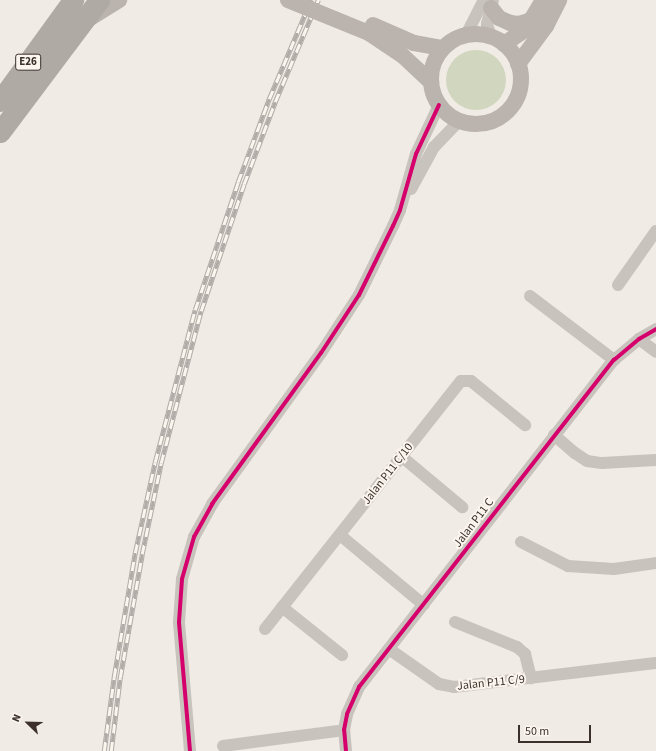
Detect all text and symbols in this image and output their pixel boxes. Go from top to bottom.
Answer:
road number: E26 [15,53,41,71]
street label: Jalan P11 C/10 [360,440,416,508]
street label: Jalan P11 C [451,496,497,550]
street label: Jalan P11 C/9 [456,672,526,694]
north arrow [8,703,48,743]
text: N [8,712,25,724]
scale bar [520,717,593,743]
text: 50 m [525,723,549,740]

